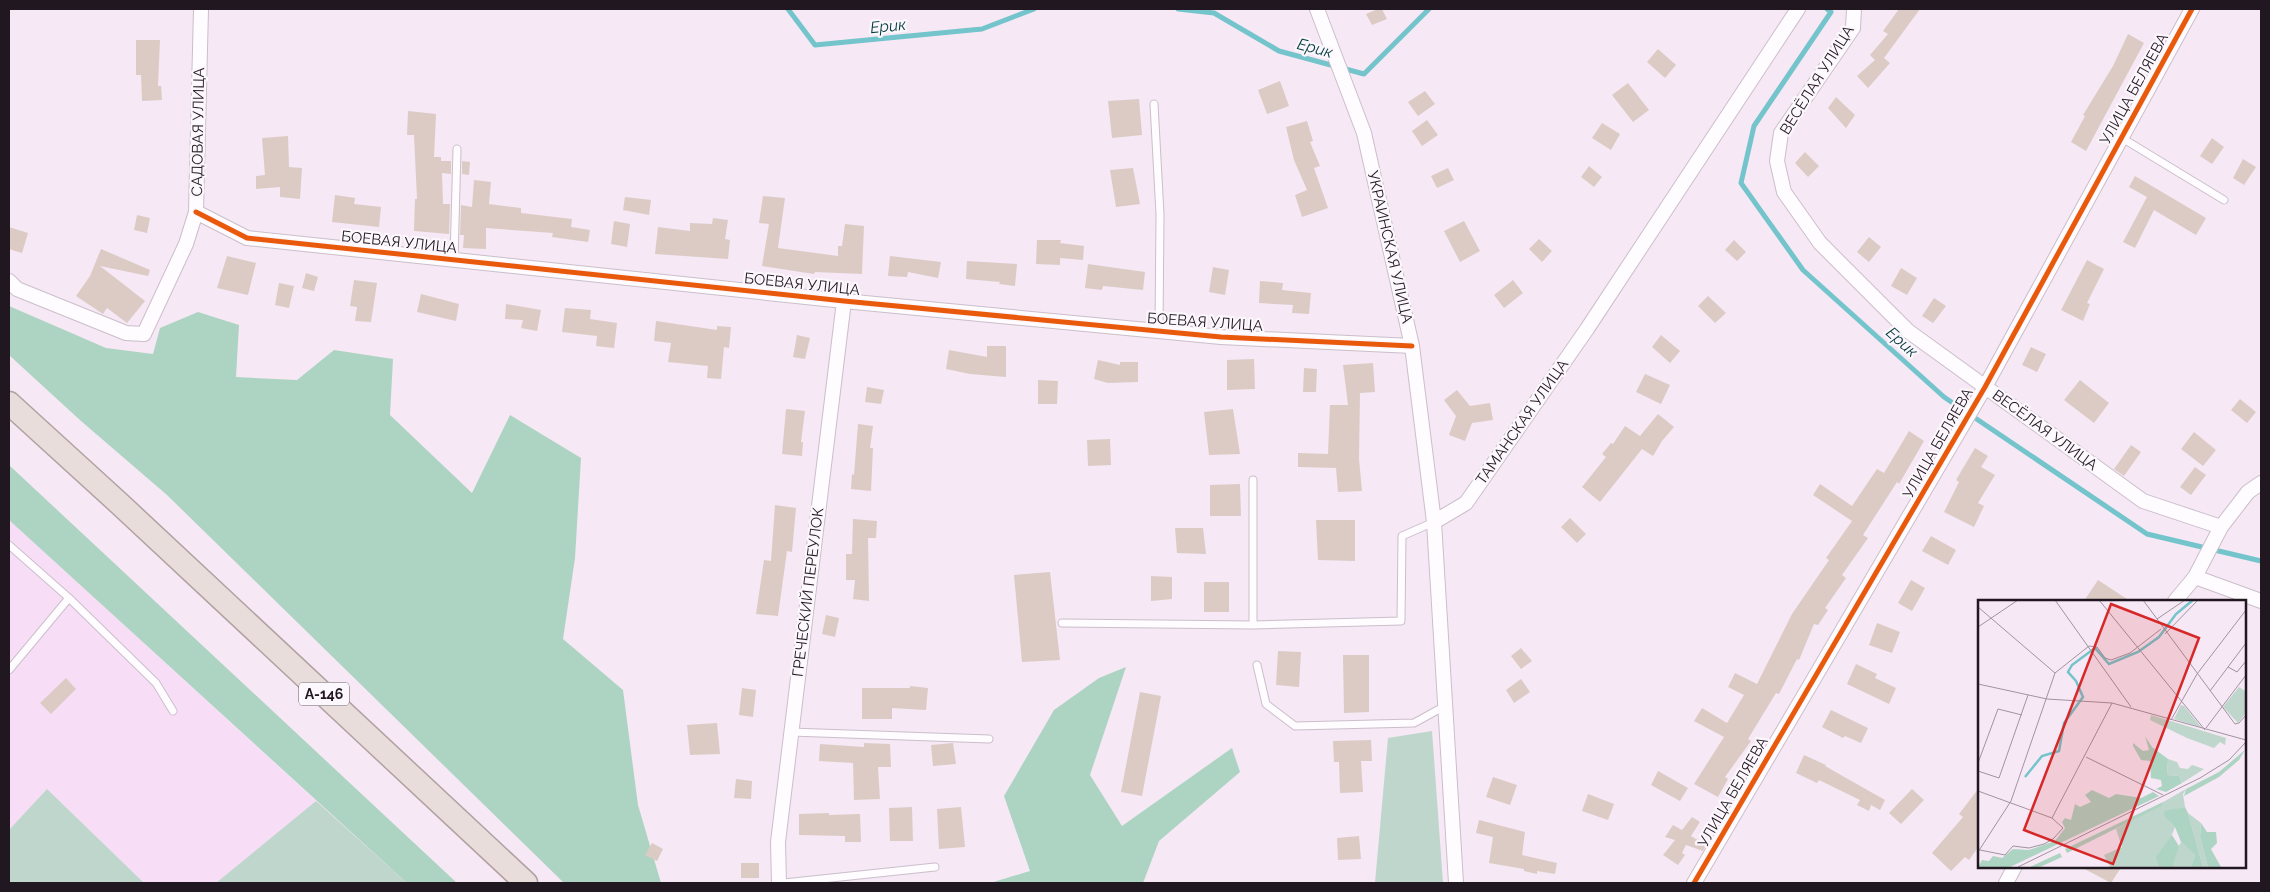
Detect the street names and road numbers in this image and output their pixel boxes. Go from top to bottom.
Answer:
street label: ВЕСЁЛАЯ УЛИЦА [1775,22,1858,138]
street label: УЛИЦА БЕЛЯЕВА [2096,30,2172,148]
street label: САДОВАЯ УЛИЦА [188,67,208,197]
street label: УКРАИНСКАЯ УЛИЦА [1364,169,1416,325]
street label: БОЕВАЯ УЛИЦА [340,227,458,257]
street label: БОЕВАЯ УЛИЦА [743,269,861,299]
street label: БОЕВАЯ УЛИЦА [1146,309,1264,335]
street label: ТАМАНСКАЯ УЛИЦА [1472,356,1572,488]
street label: УЛИЦА БЕЛЯЕВА [1899,385,1977,501]
street label: ВЕСЁЛАЯ УЛИЦА [1989,385,2102,474]
street label: ГРЕЧЕСКИЙ ПЕРЕУЛОК [789,506,827,678]
road number: А-146 [299,682,349,706]
street label: УЛИЦА БЕЛЯЕВА [1694,734,1772,850]

